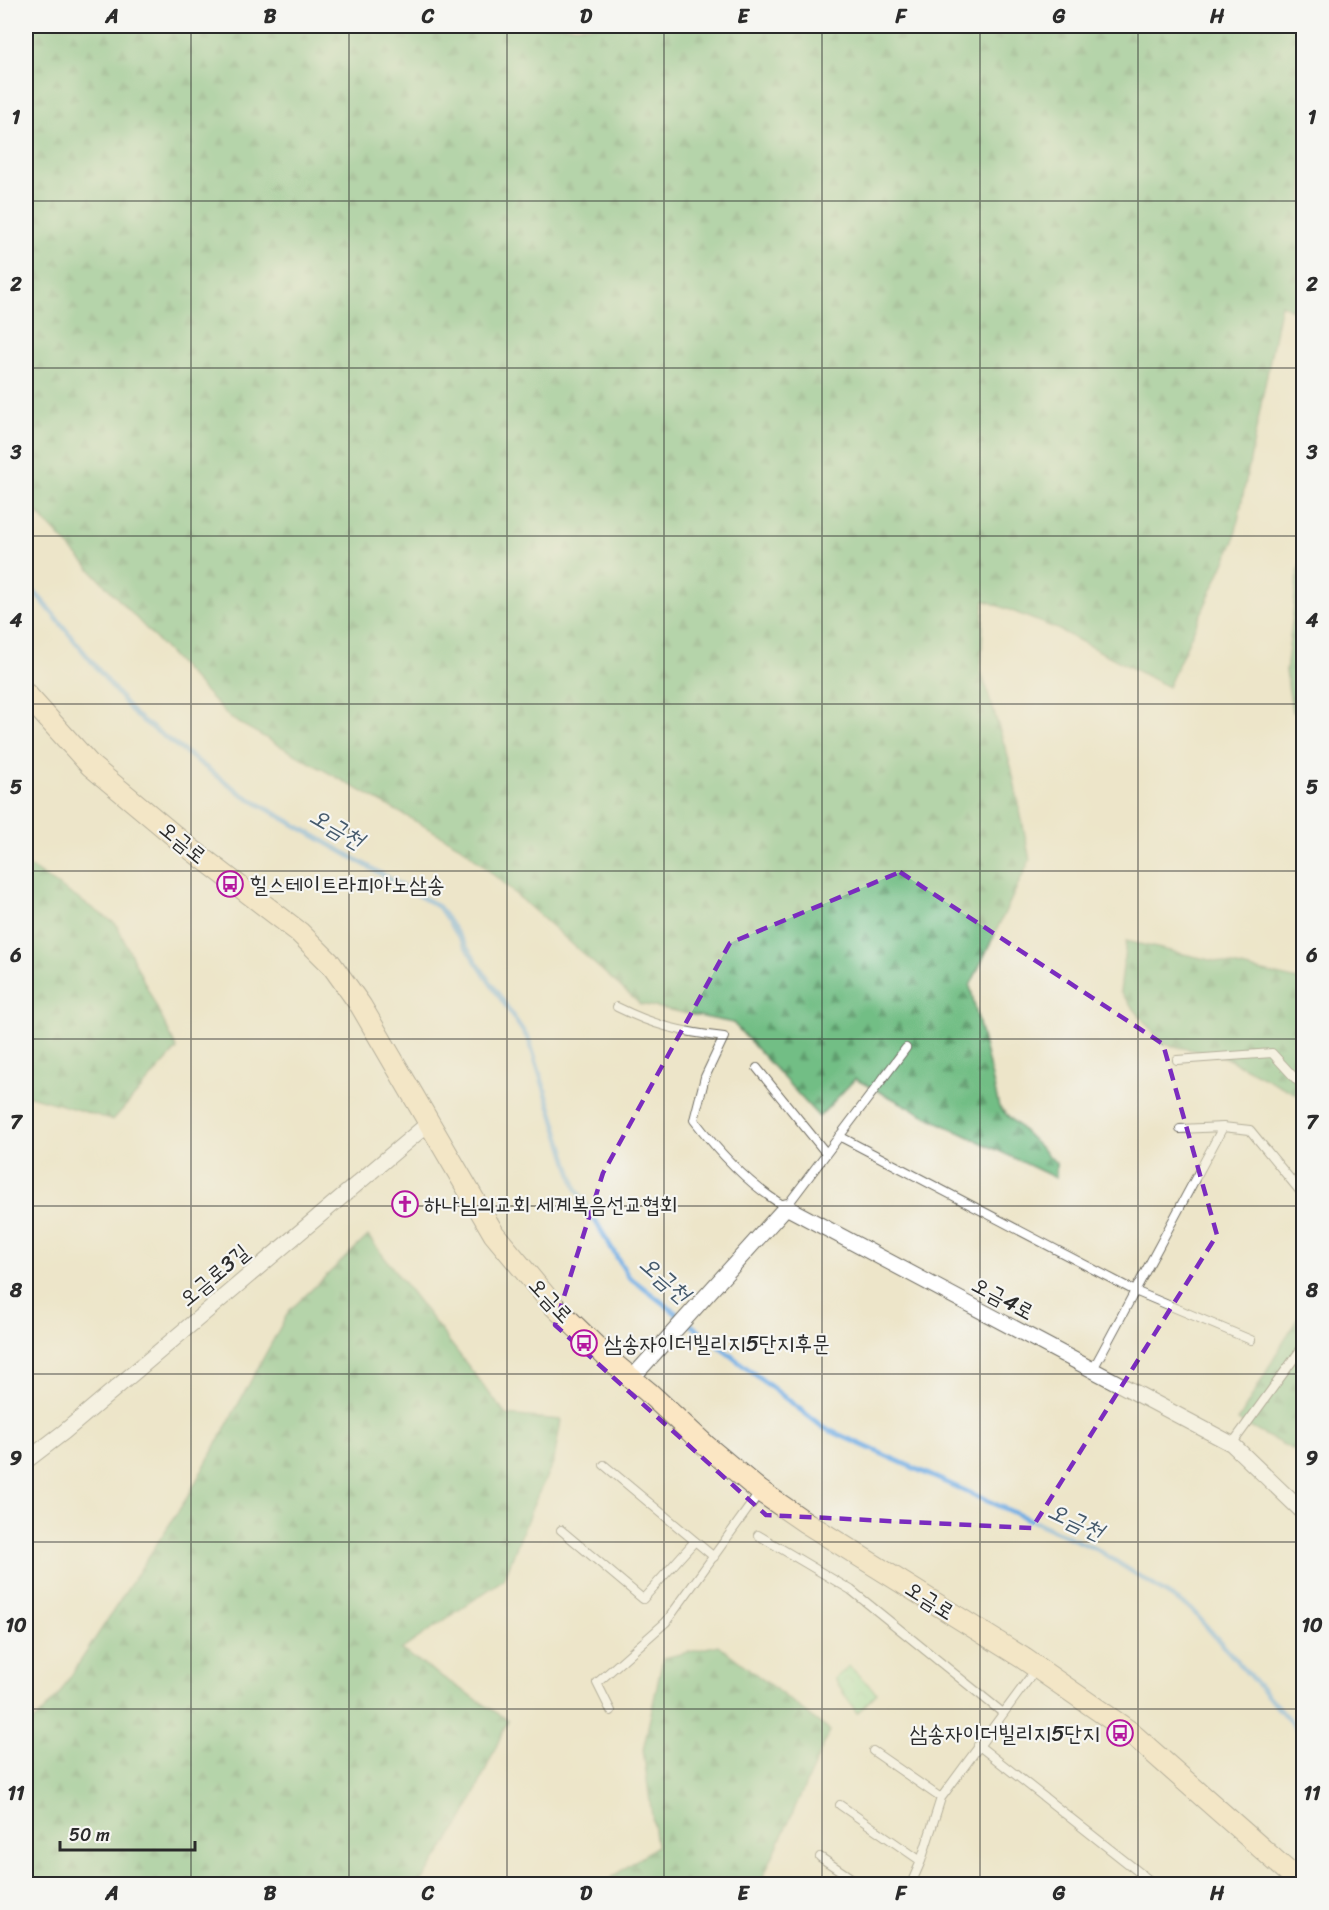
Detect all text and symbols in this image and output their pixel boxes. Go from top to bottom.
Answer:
text: A [104,0,119,34]
text: B [264,0,277,34]
text: C [421,0,435,34]
text: D [580,0,593,34]
text: E [737,0,750,34]
text: F [895,0,908,34]
text: G [1052,0,1066,34]
text: H [1209,0,1225,34]
text: 1 [12,100,21,135]
text: 1 [1308,100,1317,135]
text: 2 [9,267,22,302]
text: 2 [1305,267,1318,302]
text: 3 [10,435,22,470]
text: 3 [1306,435,1318,470]
text: 4 [9,603,23,638]
text: 4 [1305,603,1319,638]
text: 5 [10,770,22,805]
text: 5 [1306,770,1318,805]
water label: 오금천 [301,795,375,862]
street label: 오금로 [150,810,216,874]
place label: 힐스테이트라피아노삼송 [250,865,445,904]
bus stop icon: 힐스테이트라피아노삼송 [215,869,245,899]
text: 6 [9,938,22,973]
text: 6 [1305,938,1318,973]
text: 7 [10,1105,23,1140]
text: 7 [1306,1105,1319,1140]
place label: 하나님의교회 세계복음선교협회 [424,1185,678,1224]
church icon: 하나님의교회 세계복음선교협회 [390,1189,420,1219]
street label: 오금로3길 [170,1233,259,1317]
water label: 오금천 [629,1244,703,1316]
street label: 오금4로 [964,1265,1042,1331]
street label: 오금로 [519,1267,583,1333]
text: 8 [9,1273,23,1308]
text: 8 [1305,1273,1319,1308]
place label: 삼송자이더빌리지5단지후문 [604,1324,830,1363]
bus stop icon: 삼송자이더빌리지5단지후문 [569,1328,599,1358]
text: 9 [10,1441,22,1476]
text: 9 [1306,1441,1318,1476]
water label: 오금천 [1041,1490,1114,1553]
street label: 오금로 [897,1569,963,1631]
text: 10 [5,1608,27,1643]
text: 10 [1301,1608,1323,1643]
place label: 삼송자이더빌리지5단지 [910,1714,1100,1753]
bus stop icon: 삼송자이더빌리지5단지 [1105,1718,1135,1748]
text: 11 [7,1776,25,1811]
text: 11 [1303,1776,1321,1811]
scale bar [60,1814,195,1852]
text: 50 m [69,1819,110,1851]
text: A [104,1876,119,1910]
text: B [264,1876,277,1910]
text: C [421,1876,435,1910]
text: D [580,1876,593,1910]
text: E [737,1876,750,1910]
text: F [895,1876,908,1910]
text: G [1052,1876,1066,1910]
text: H [1209,1876,1225,1910]

